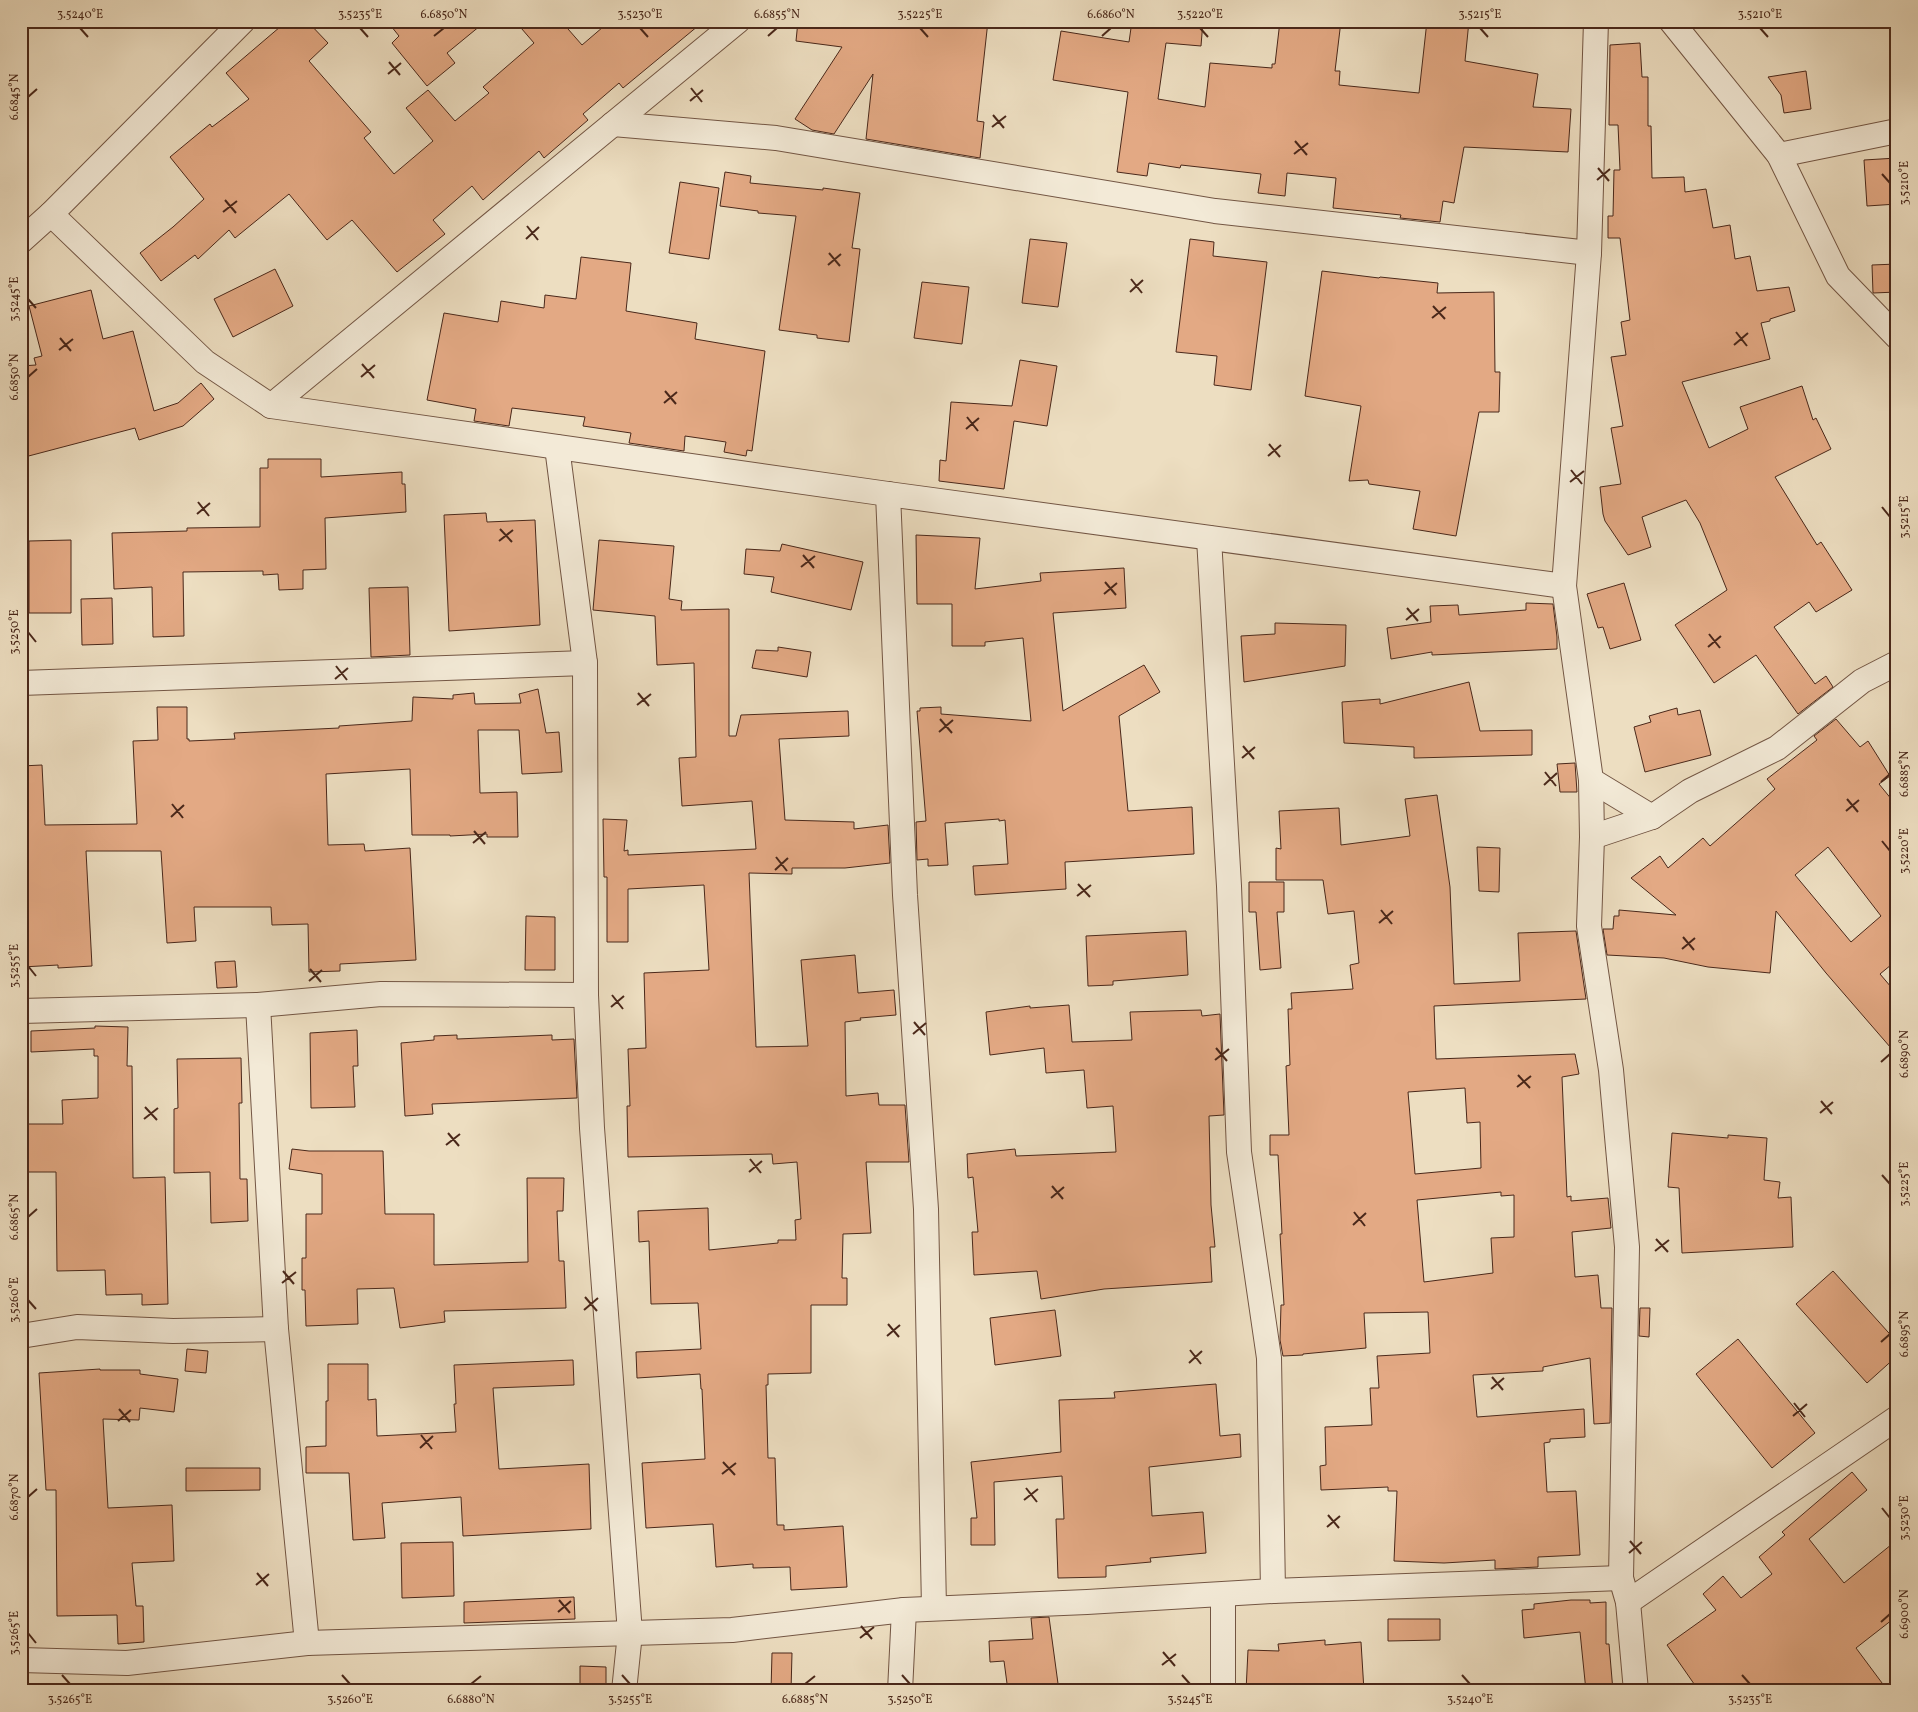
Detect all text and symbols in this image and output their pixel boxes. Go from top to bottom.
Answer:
text: 3.5240°E [57,7,103,23]
text: 3.5235°E [338,7,382,23]
text: 6.6850°N [421,7,468,23]
text: 3.5230°E [617,7,663,23]
text: 6.6855°N [754,7,800,23]
text: 3.5225°E [898,7,942,23]
text: 6.6860°N [1087,7,1135,23]
text: 3.5220°E [1177,7,1223,23]
text: 3.5215°E [1458,7,1502,23]
text: 3.5210°E [1738,7,1782,23]
text: 6.6845°N [7,74,23,120]
text: 3.5210°E [1897,161,1913,205]
text: 3.5245°E [7,277,23,321]
text: 6.6850°N [7,353,23,400]
text: 3.5215°E [1897,495,1913,539]
text: 3.5250°E [7,609,23,655]
text: 6.6885°N [1897,751,1913,797]
text: 3.5220°E [1897,828,1913,874]
text: 3.5255°E [7,944,23,988]
text: 6.6890°N [1897,1030,1913,1078]
text: 3.5225°E [1897,1162,1913,1206]
text: 6.6865°N [7,1194,23,1240]
text: 3.5260°E [7,1277,23,1323]
text: 6.6895°N [1897,1311,1913,1357]
text: 6.6870°N [7,1474,23,1520]
text: 3.5230°E [1897,1495,1913,1541]
text: 6.6900°N [1897,1589,1913,1639]
text: 3.5265°E [7,1611,23,1655]
text: 3.5265°E [48,1692,92,1708]
text: 3.5260°E [327,1692,373,1708]
text: 6.6880°N [447,1692,495,1708]
text: 3.5255°E [608,1692,652,1708]
text: 6.6885°N [782,1692,828,1708]
text: 3.5250°E [887,1692,933,1708]
text: 3.5245°E [1168,1692,1212,1708]
text: 3.5240°E [1447,1692,1493,1708]
text: 3.5235°E [1728,1692,1772,1708]

